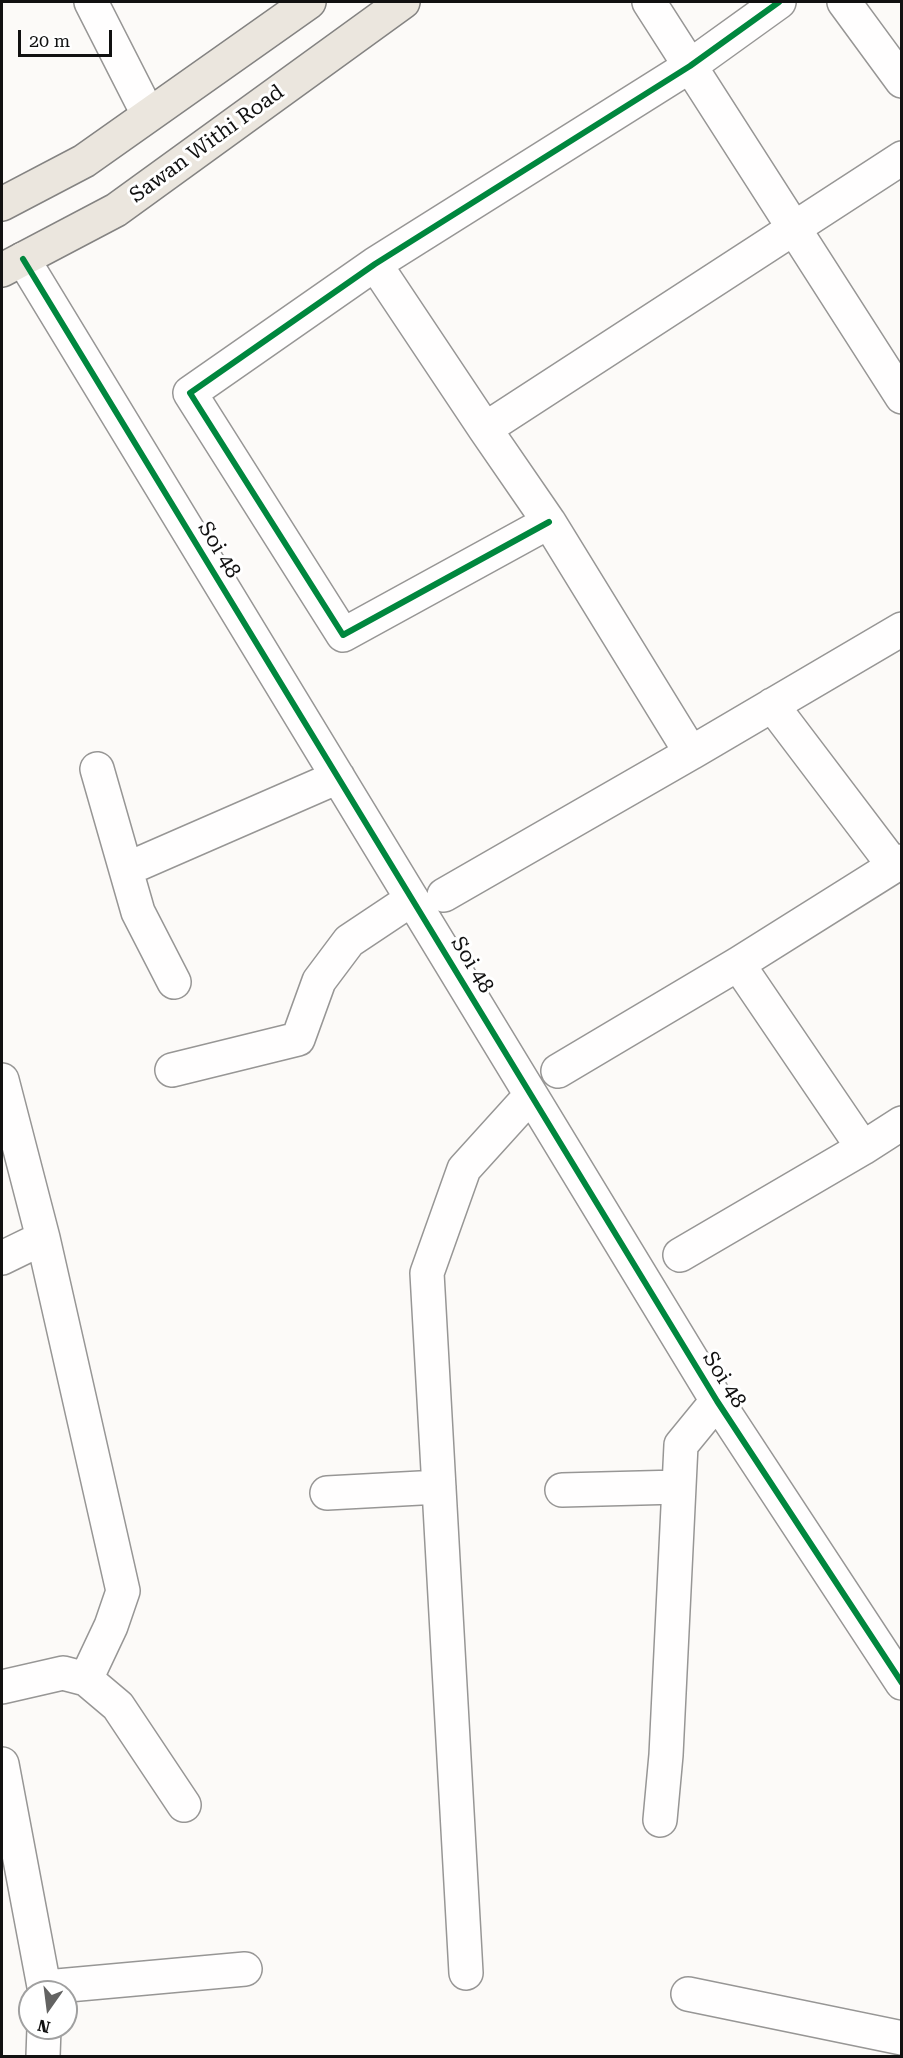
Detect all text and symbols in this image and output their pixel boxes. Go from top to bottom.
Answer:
scale bar [21,18,116,56]
text: 20 m [29,30,70,51]
street label: Sawan Withi Road [125,80,289,208]
street label: Soi 48 [192,517,246,583]
street label: Soi 48 [445,932,499,998]
street label: Soi 48 [697,1347,751,1413]
north arrow [18,1980,78,2040]
text: N [36,2015,52,2037]

